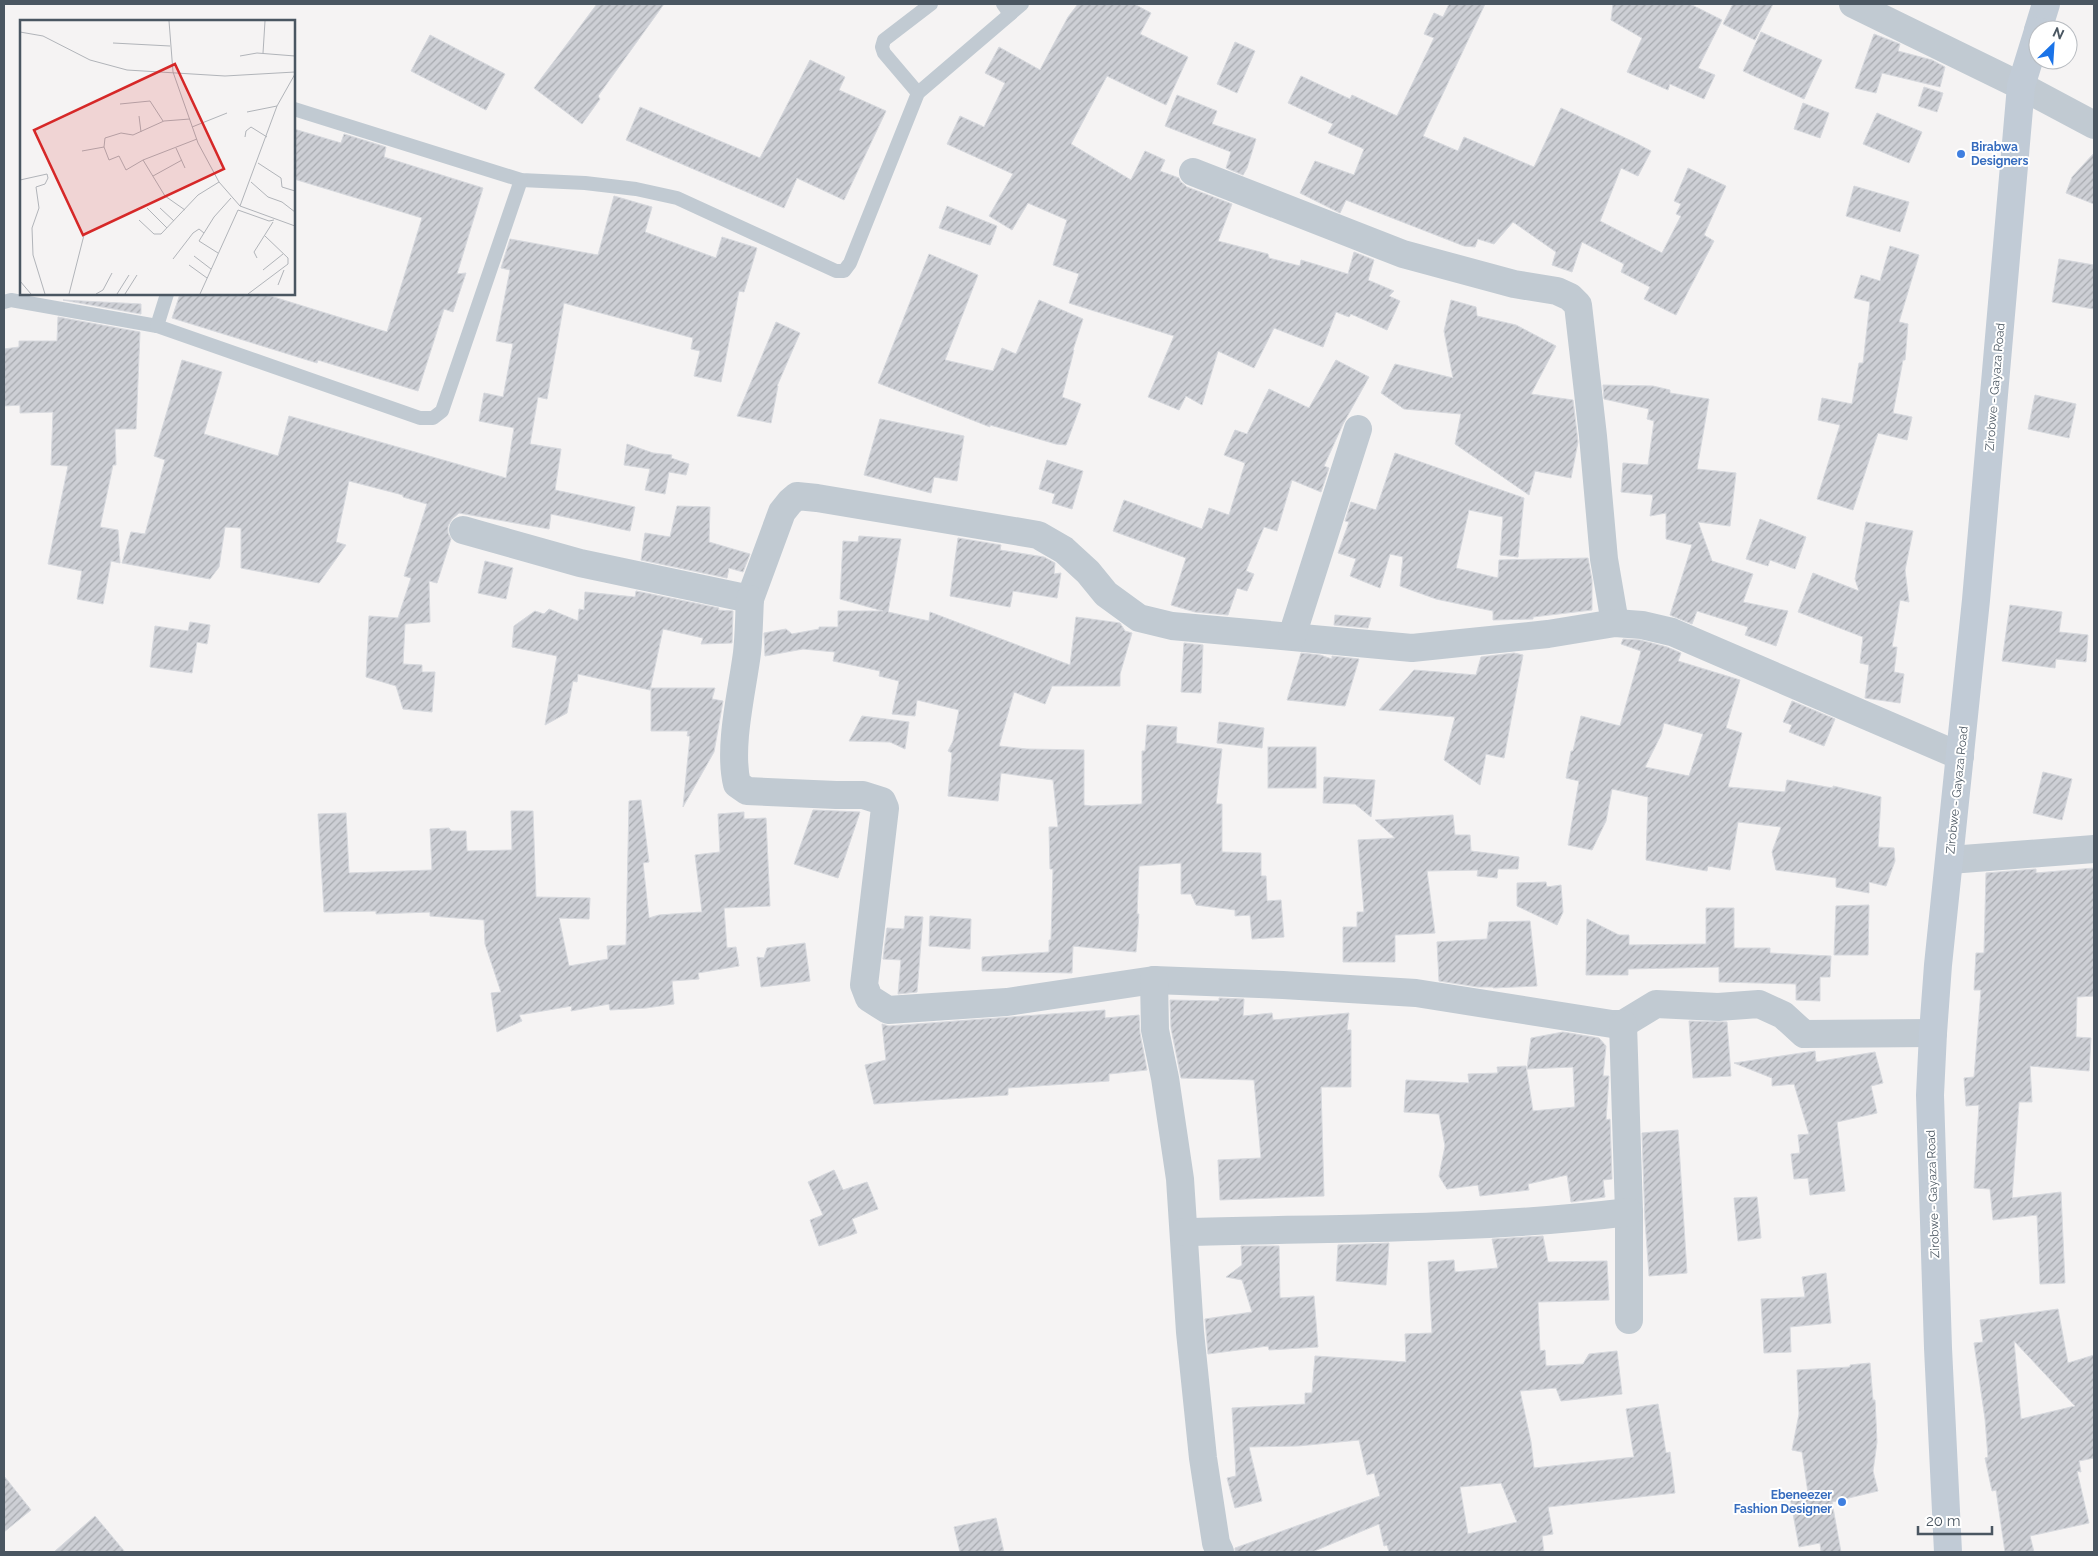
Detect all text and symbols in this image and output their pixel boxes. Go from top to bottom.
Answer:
inset map [20,20,295,295]
north arrow [2028,20,2078,70]
text: N [2050,24,2067,43]
place label: Birabwa Designers [1971,140,2028,168]
marker: Birabwa Designers [1955,148,1967,160]
street label: Zirobwe - Gayaza Road [1982,322,2008,452]
street label: Zirobwe - Gayaza Road [1943,725,1971,855]
street label: Zirobwe - Gayaza Road [1924,1130,1942,1258]
place label: Ebeneezer Fashion Designer [1734,1488,1832,1516]
marker: Ebeneezer Fashion Designer [1836,1496,1848,1508]
scale bar [1918,1504,1992,1536]
text: 20 m [1926,1512,1961,1530]

